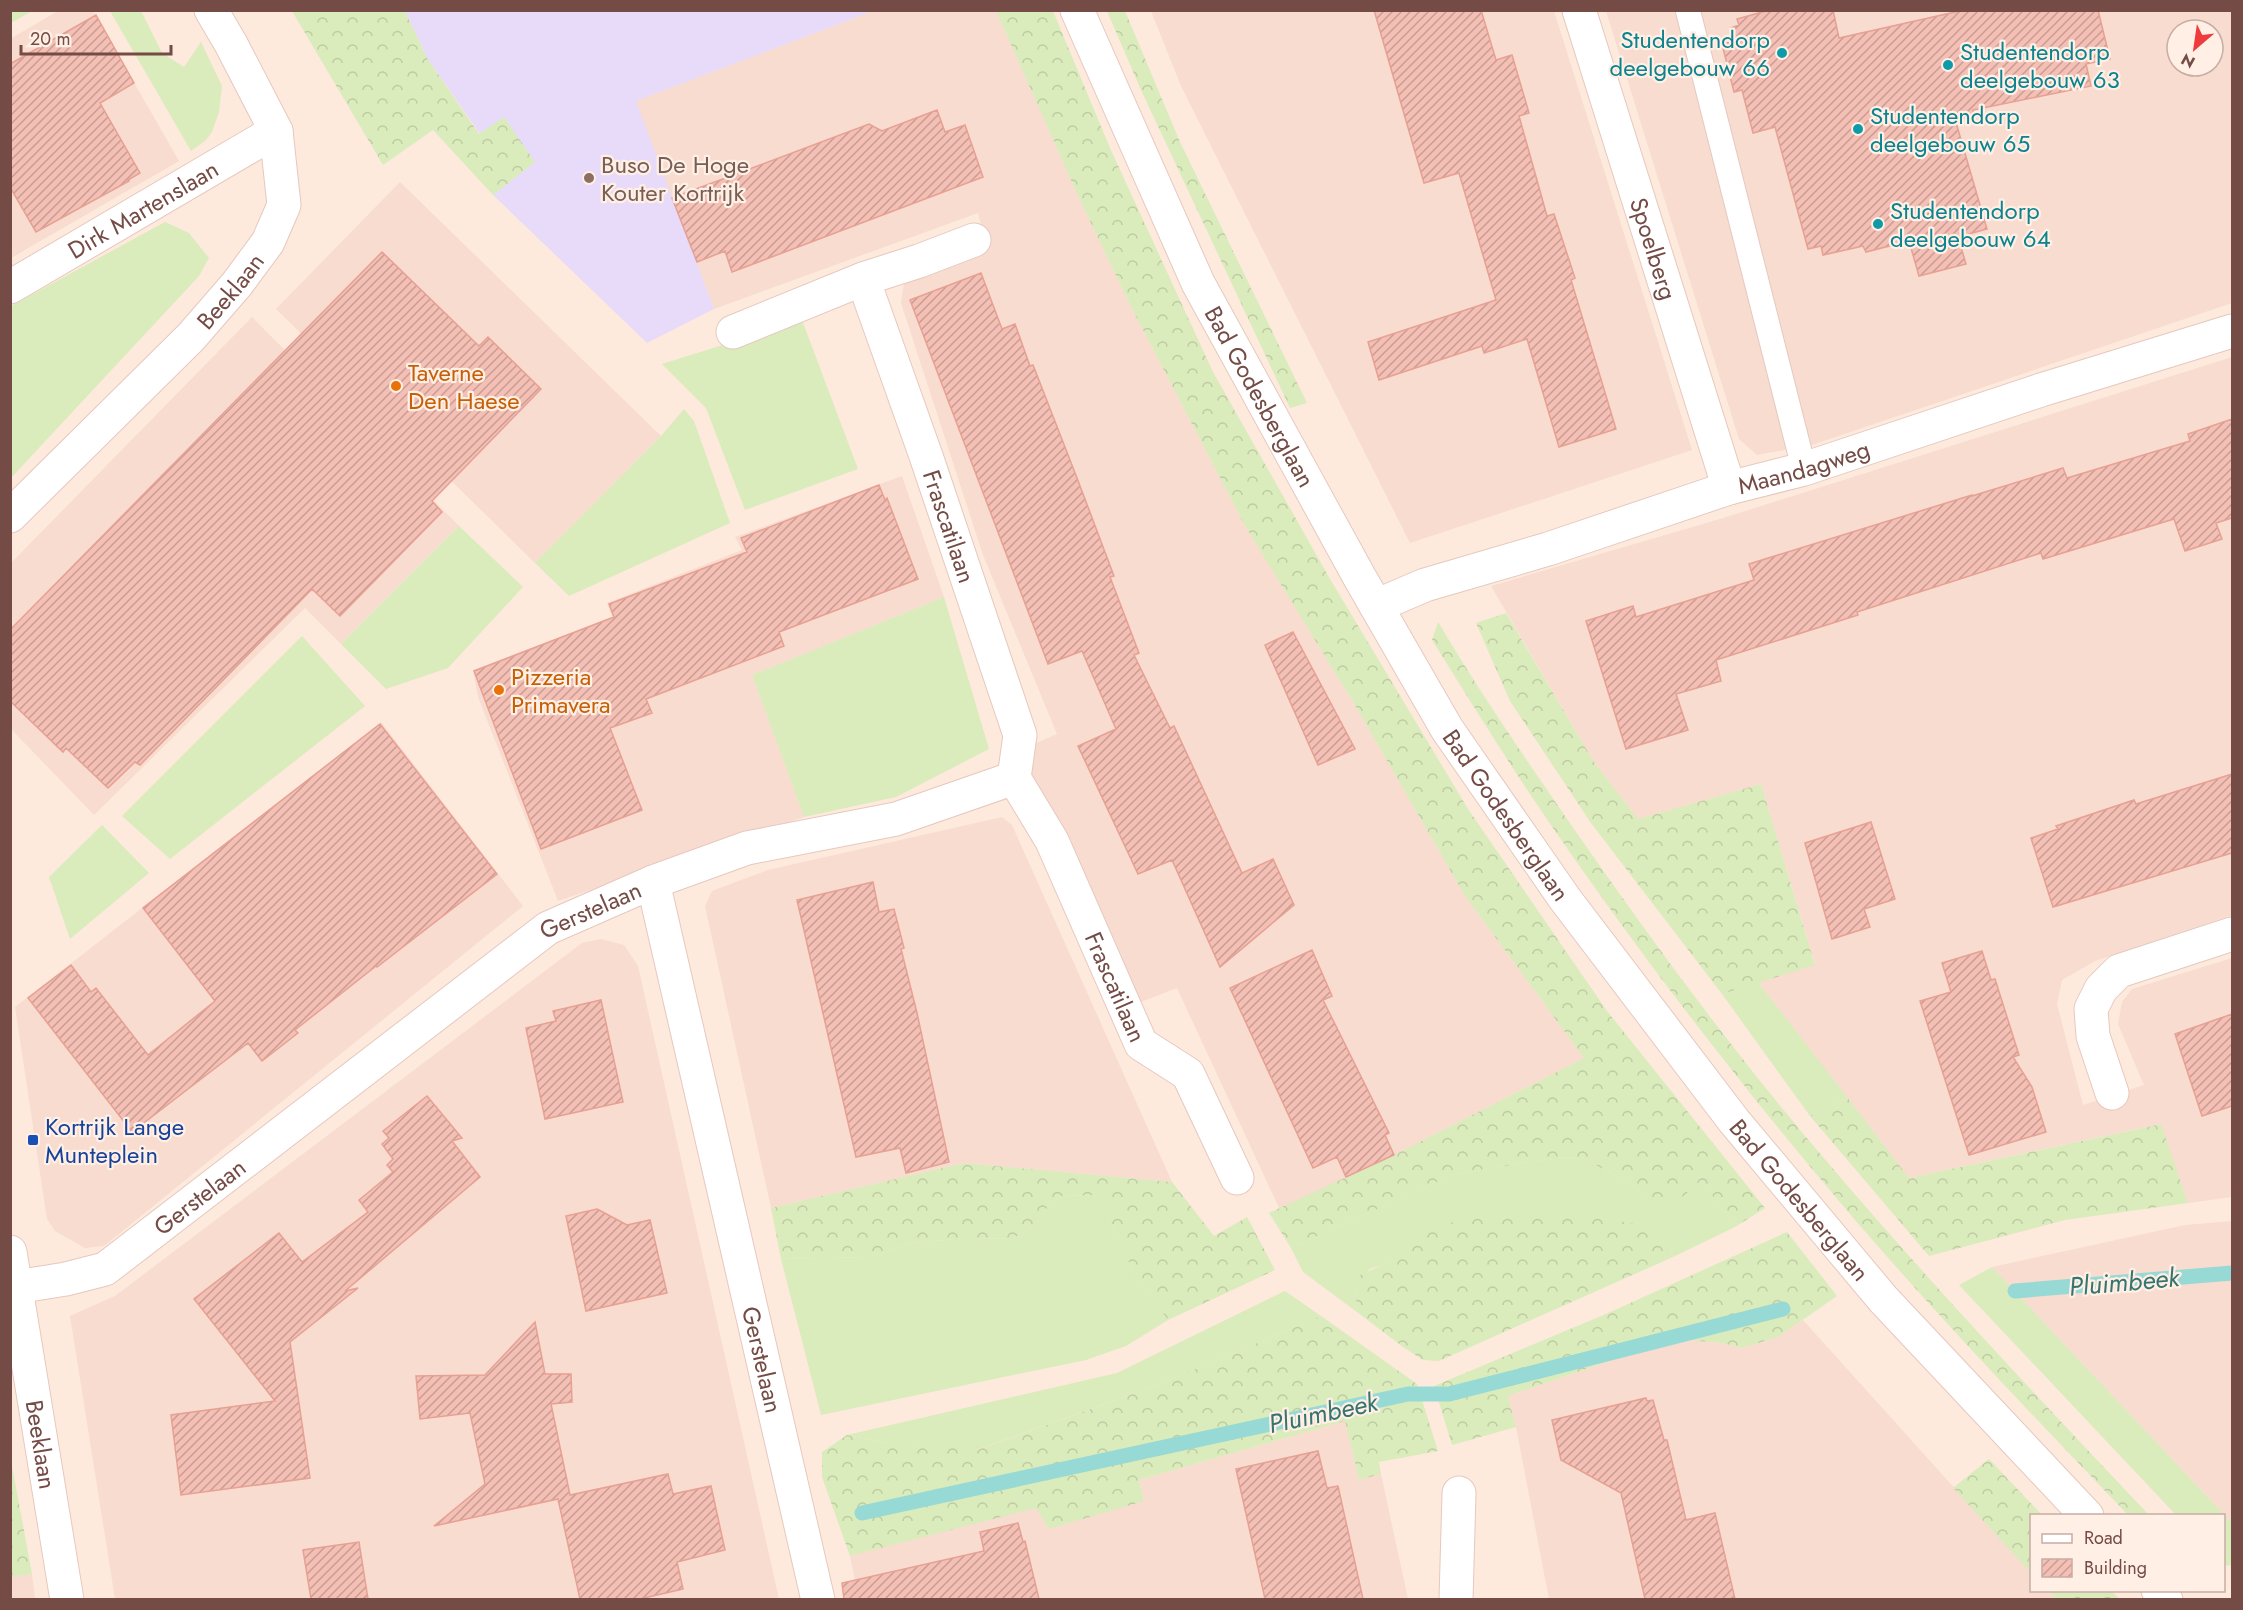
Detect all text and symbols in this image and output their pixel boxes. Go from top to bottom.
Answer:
scale bar [21,18,171,56]
north arrow [2165,18,2225,78]
place label: Studentendorp deelgebouw 66 [1609,22,1770,85]
text: 20 m [30,26,70,52]
place label: Studentendorp deelgebouw 63 [1960,34,2120,97]
marker: Studentendorp deelgebouw 66 [1775,46,1789,60]
text: N [2177,48,2199,74]
marker: Studentendorp deelgebouw 63 [1941,58,1955,72]
place label: Studentendorp deelgebouw 65 [1870,98,2030,161]
marker: Studentendorp deelgebouw 65 [1851,122,1865,136]
place label: Buso De Hoge Kouter Kortrijk [601,147,749,210]
street label: Dirk Martenslaan [61,151,225,267]
marker: Buso De Hoge Kouter Kortrijk [582,171,596,185]
street label: Spoelberg [1621,193,1686,304]
place label: Studentendorp deelgebouw 64 [1890,193,2051,256]
marker: Studentendorp deelgebouw 64 [1871,217,1885,231]
street label: Beeklaan [188,245,272,337]
street label: Bad Godesberglaan [1196,299,1324,493]
place label: Taverne Den Haese [408,355,520,418]
marker: Taverne Den Haese [389,379,403,393]
street label: Maandagweg [1734,431,1874,503]
street label: Frascatilaan [914,465,985,587]
place label: Pizzeria Primavera [511,659,611,722]
marker: Pizzeria Primavera [492,683,506,697]
street label: Bad Godesberglaan [1435,722,1579,908]
street label: Gerstelaan [534,872,647,947]
street label: Frascatilaan [1076,926,1155,1048]
place label: Kortrijk Lange Munteplein [45,1109,184,1172]
street label: Bad Godesberglaan [1722,1111,1878,1288]
marker: Kortrijk Lange Munteplein [26,1133,40,1147]
street label: Gerstelaan [146,1149,253,1243]
water label: Pluimbeek [2067,1258,2183,1306]
street label: Gerstelaan [734,1303,792,1416]
water label: Pluimbeek [1265,1383,1383,1443]
street label: Beeklaan [17,1397,66,1492]
legend [2030,1514,2225,1592]
text: Road [2084,1525,2123,1551]
text: Building [2084,1555,2147,1581]

